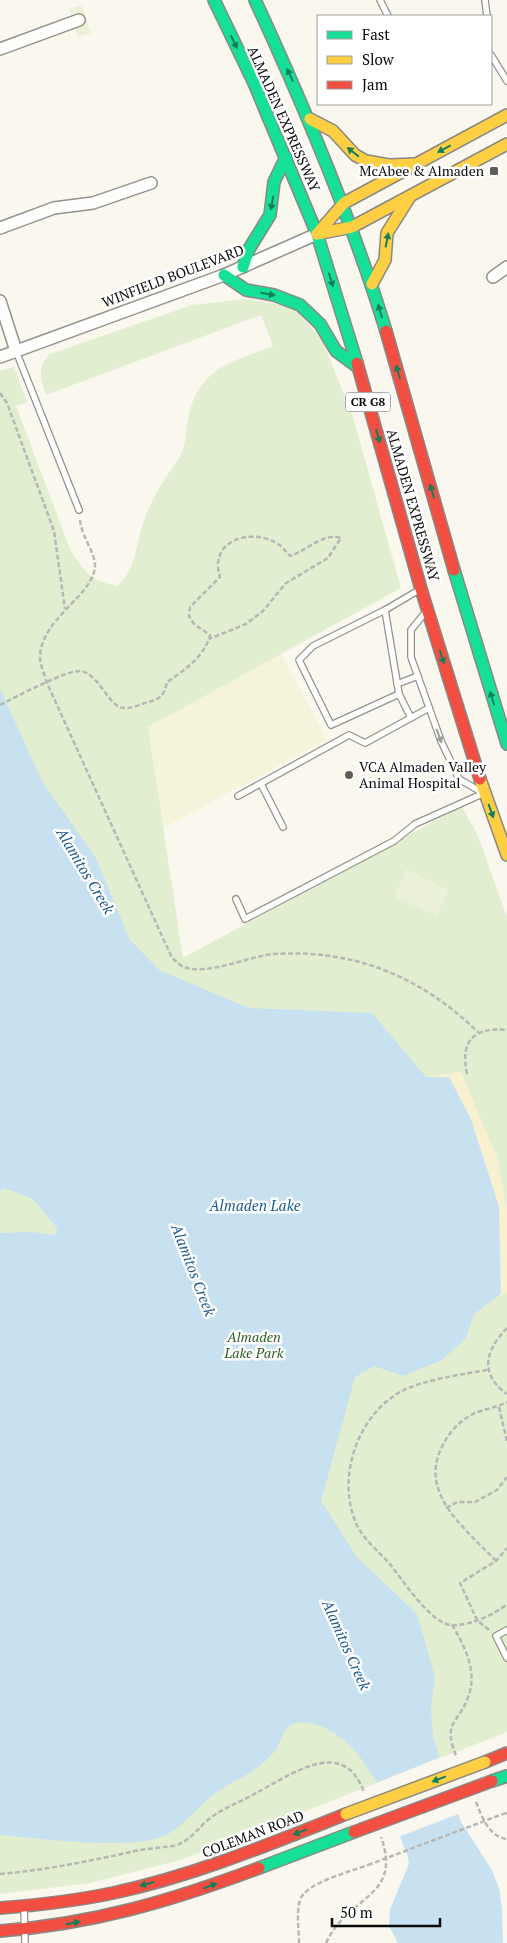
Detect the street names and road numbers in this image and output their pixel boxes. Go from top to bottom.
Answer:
street label: ALMADEN EXPRESSWAY [244,43,326,196]
street label: WINFIELD BOULEVARD [99,240,247,311]
road number: CR G8 [346,392,390,412]
street label: ALMADEN EXPRESSWAY [383,426,445,584]
street label: COLEMAN ROAD [199,1805,307,1862]

